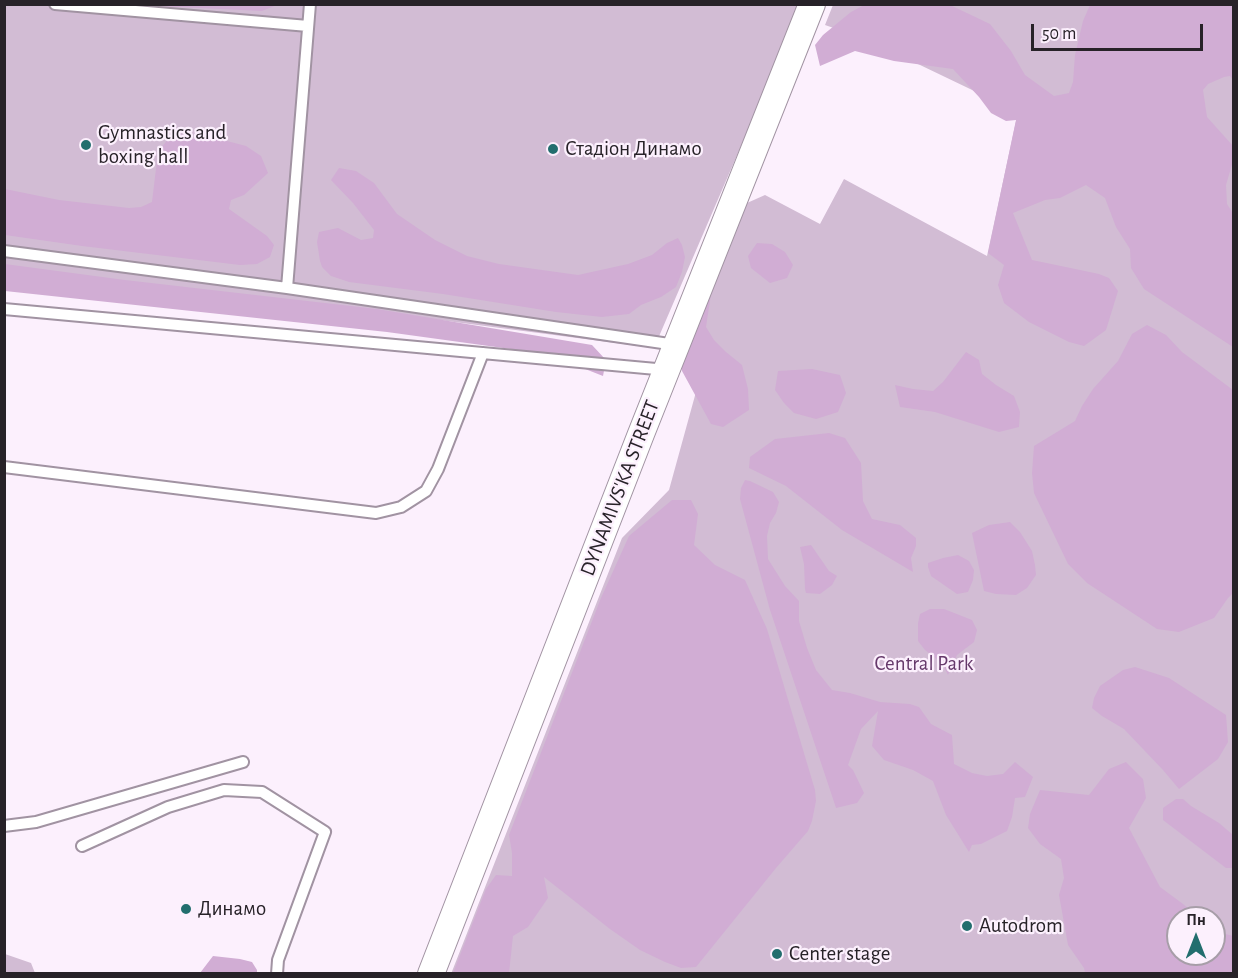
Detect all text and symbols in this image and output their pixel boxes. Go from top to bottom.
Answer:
scale bar [1034,12,1206,50]
text: 50 m [1042,25,1076,43]
place label: Gymnastics and boxing hall [98,120,226,170]
place label: Стадіон Динамо [565,136,702,162]
marker: Gymnastics and boxing hall [79,138,93,152]
marker: Стадіон Динамо [546,142,560,156]
street label: DYNAMIVS'KA STREET [575,397,665,579]
park label: Central Park [875,651,973,677]
place label: Динамо [198,896,266,922]
marker: Динамо [179,902,193,916]
north arrow [1166,906,1226,966]
text: Пн [1186,912,1206,928]
place label: Autodrom [979,913,1063,939]
marker: Autodrom [960,919,974,933]
place label: Center stage [789,941,890,967]
marker: Center stage [770,947,784,961]

